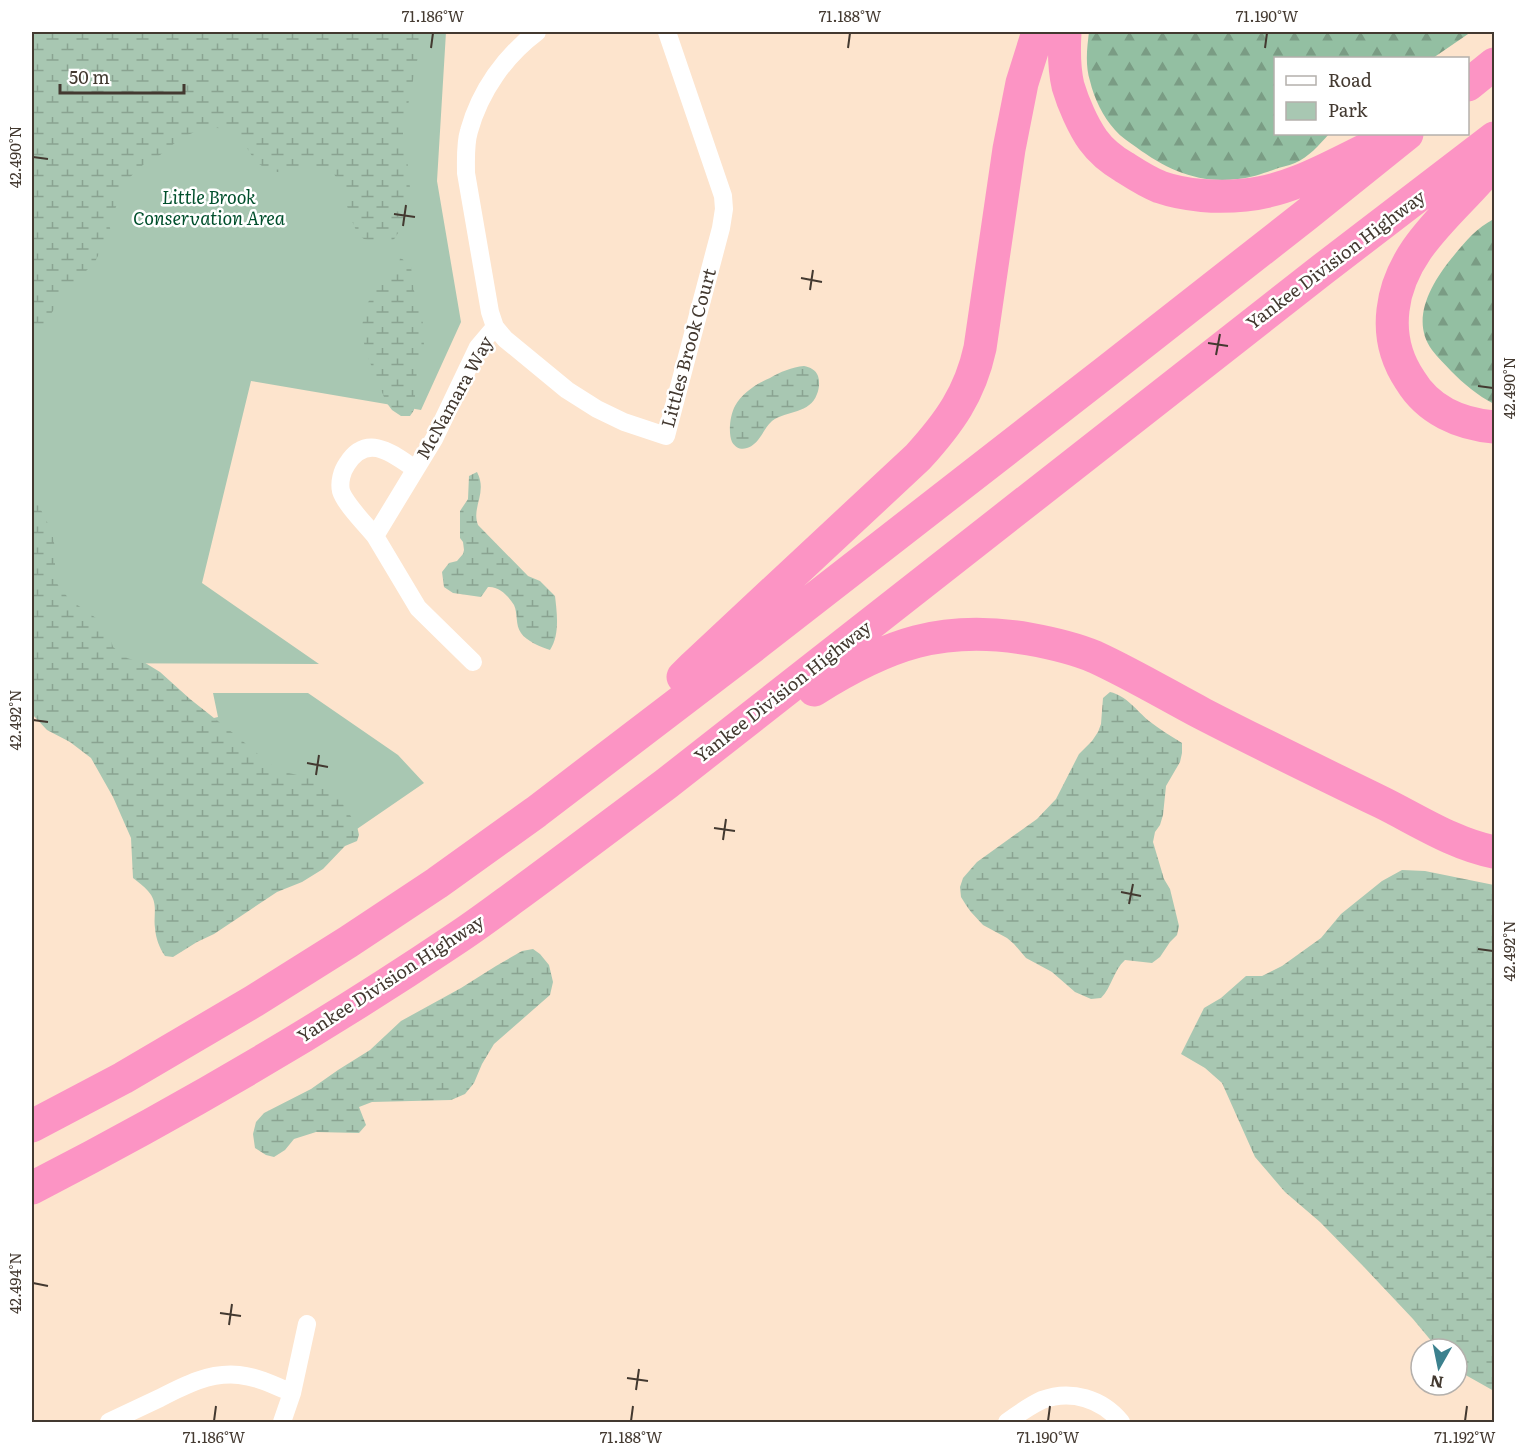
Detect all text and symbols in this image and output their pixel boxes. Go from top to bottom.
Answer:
text: 71.186°W [402,4,465,27]
text: 71.188°W [819,4,882,27]
text: 71.190°W [1236,4,1299,27]
scale bar [60,57,184,95]
legend [1274,57,1469,135]
text: 50 m [69,63,110,90]
text: Road [1328,66,1372,93]
text: Park [1328,96,1369,123]
text: 42.490°N [3,126,26,188]
street label: Yankee Division Highway [1240,182,1431,335]
park label: Little Brook Conservation Area [133,183,286,231]
street label: Littles Brook Court [653,264,722,430]
street label: McNamara Way [409,330,499,464]
text: 42.490°N [1497,357,1520,419]
street label: Yankee Division Highway [688,613,877,769]
text: 42.492°N [3,689,26,751]
street label: Yankee Division Highway [291,907,490,1048]
text: 42.492°N [1497,920,1520,982]
text: 42.494°N [3,1252,26,1314]
north arrow [1409,1337,1469,1397]
text: N [1428,1370,1445,1396]
text: 71.186°W [183,1425,246,1448]
text: 71.188°W [600,1425,663,1448]
text: 71.190°W [1017,1425,1080,1448]
text: 71.192°W [1434,1425,1496,1448]

